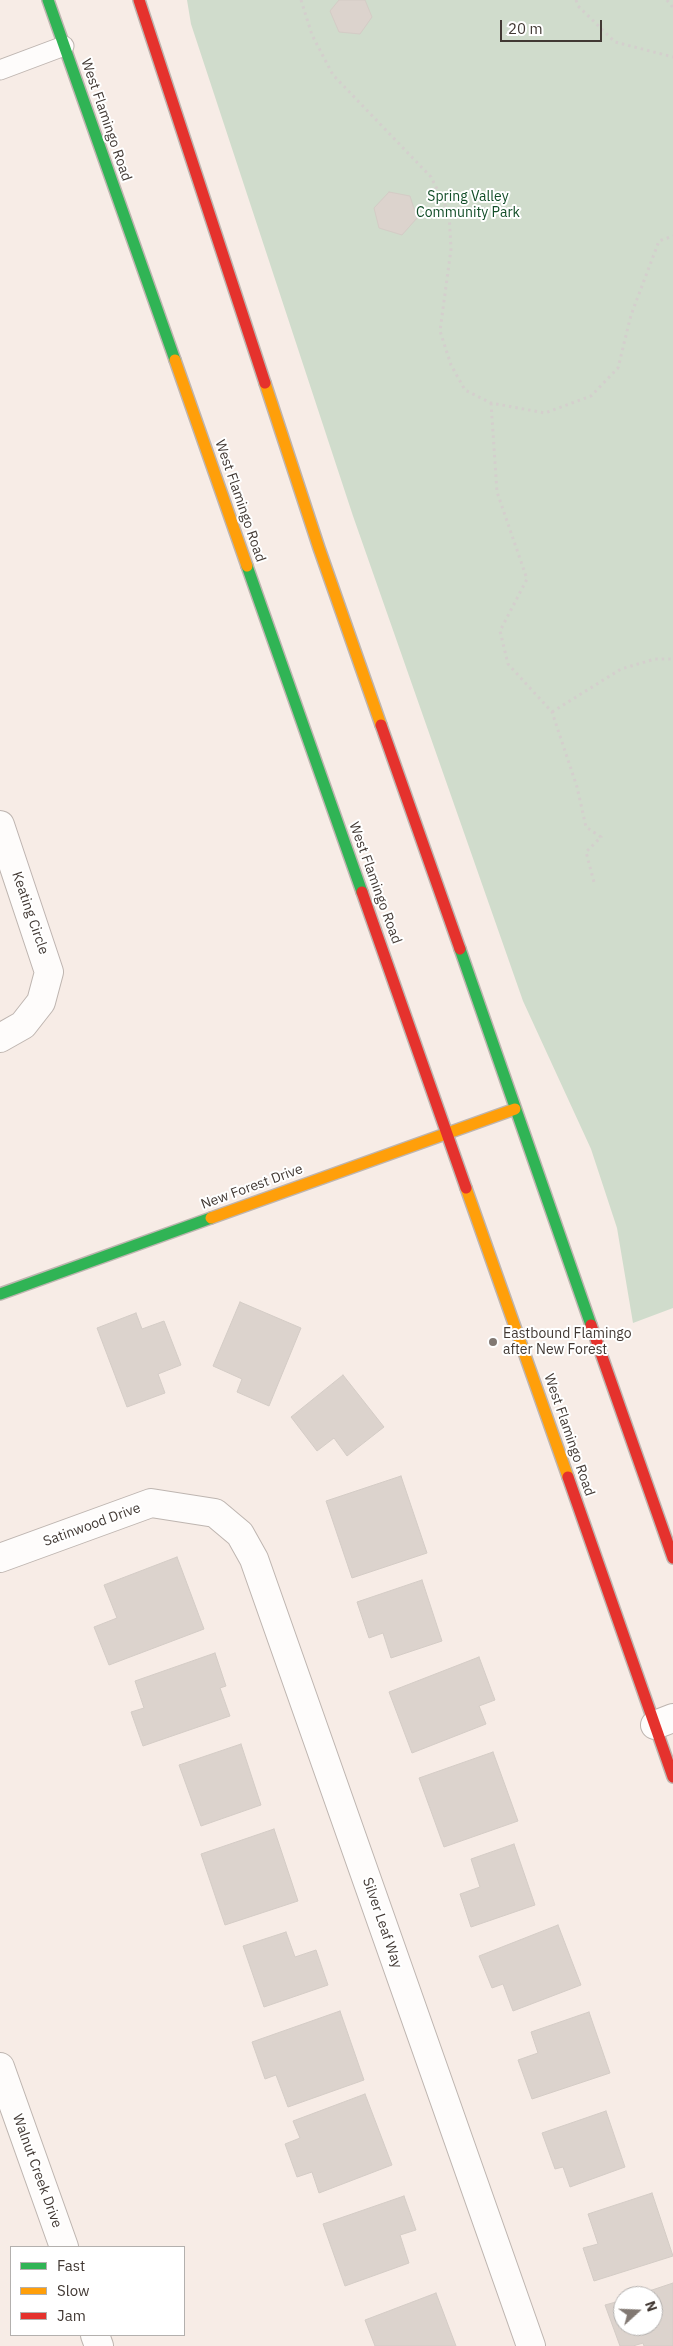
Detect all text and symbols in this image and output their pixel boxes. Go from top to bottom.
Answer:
scale bar [503,10,606,42]
text: 20 m [508,19,543,38]
street label: West Flamingo Road [77,57,135,183]
park label: Spring Valley Community Park [416,189,520,222]
street label: West Flamingo Road [211,438,269,564]
street label: West Flamingo Road [345,820,405,946]
street label: Keating Circle [8,869,52,957]
street label: New Forest Drive [199,1161,305,1213]
place label: Eastbound Flamingo after New Forest [503,1326,631,1358]
marker: Eastbound Flamingo after New Forest [487,1336,499,1348]
street label: West Flamingo Road [540,1372,598,1498]
street label: Satinwood Drive [41,1500,143,1550]
street label: Silver Leaf Way [359,1875,405,1971]
street label: Walnut Creek Drive [9,2112,65,2230]
legend [10,2246,185,2336]
text: Fast [57,2256,85,2275]
text: Slow [57,2281,90,2300]
north arrow [613,2286,663,2336]
text: N [641,2298,661,2314]
text: Jam [57,2306,86,2325]

